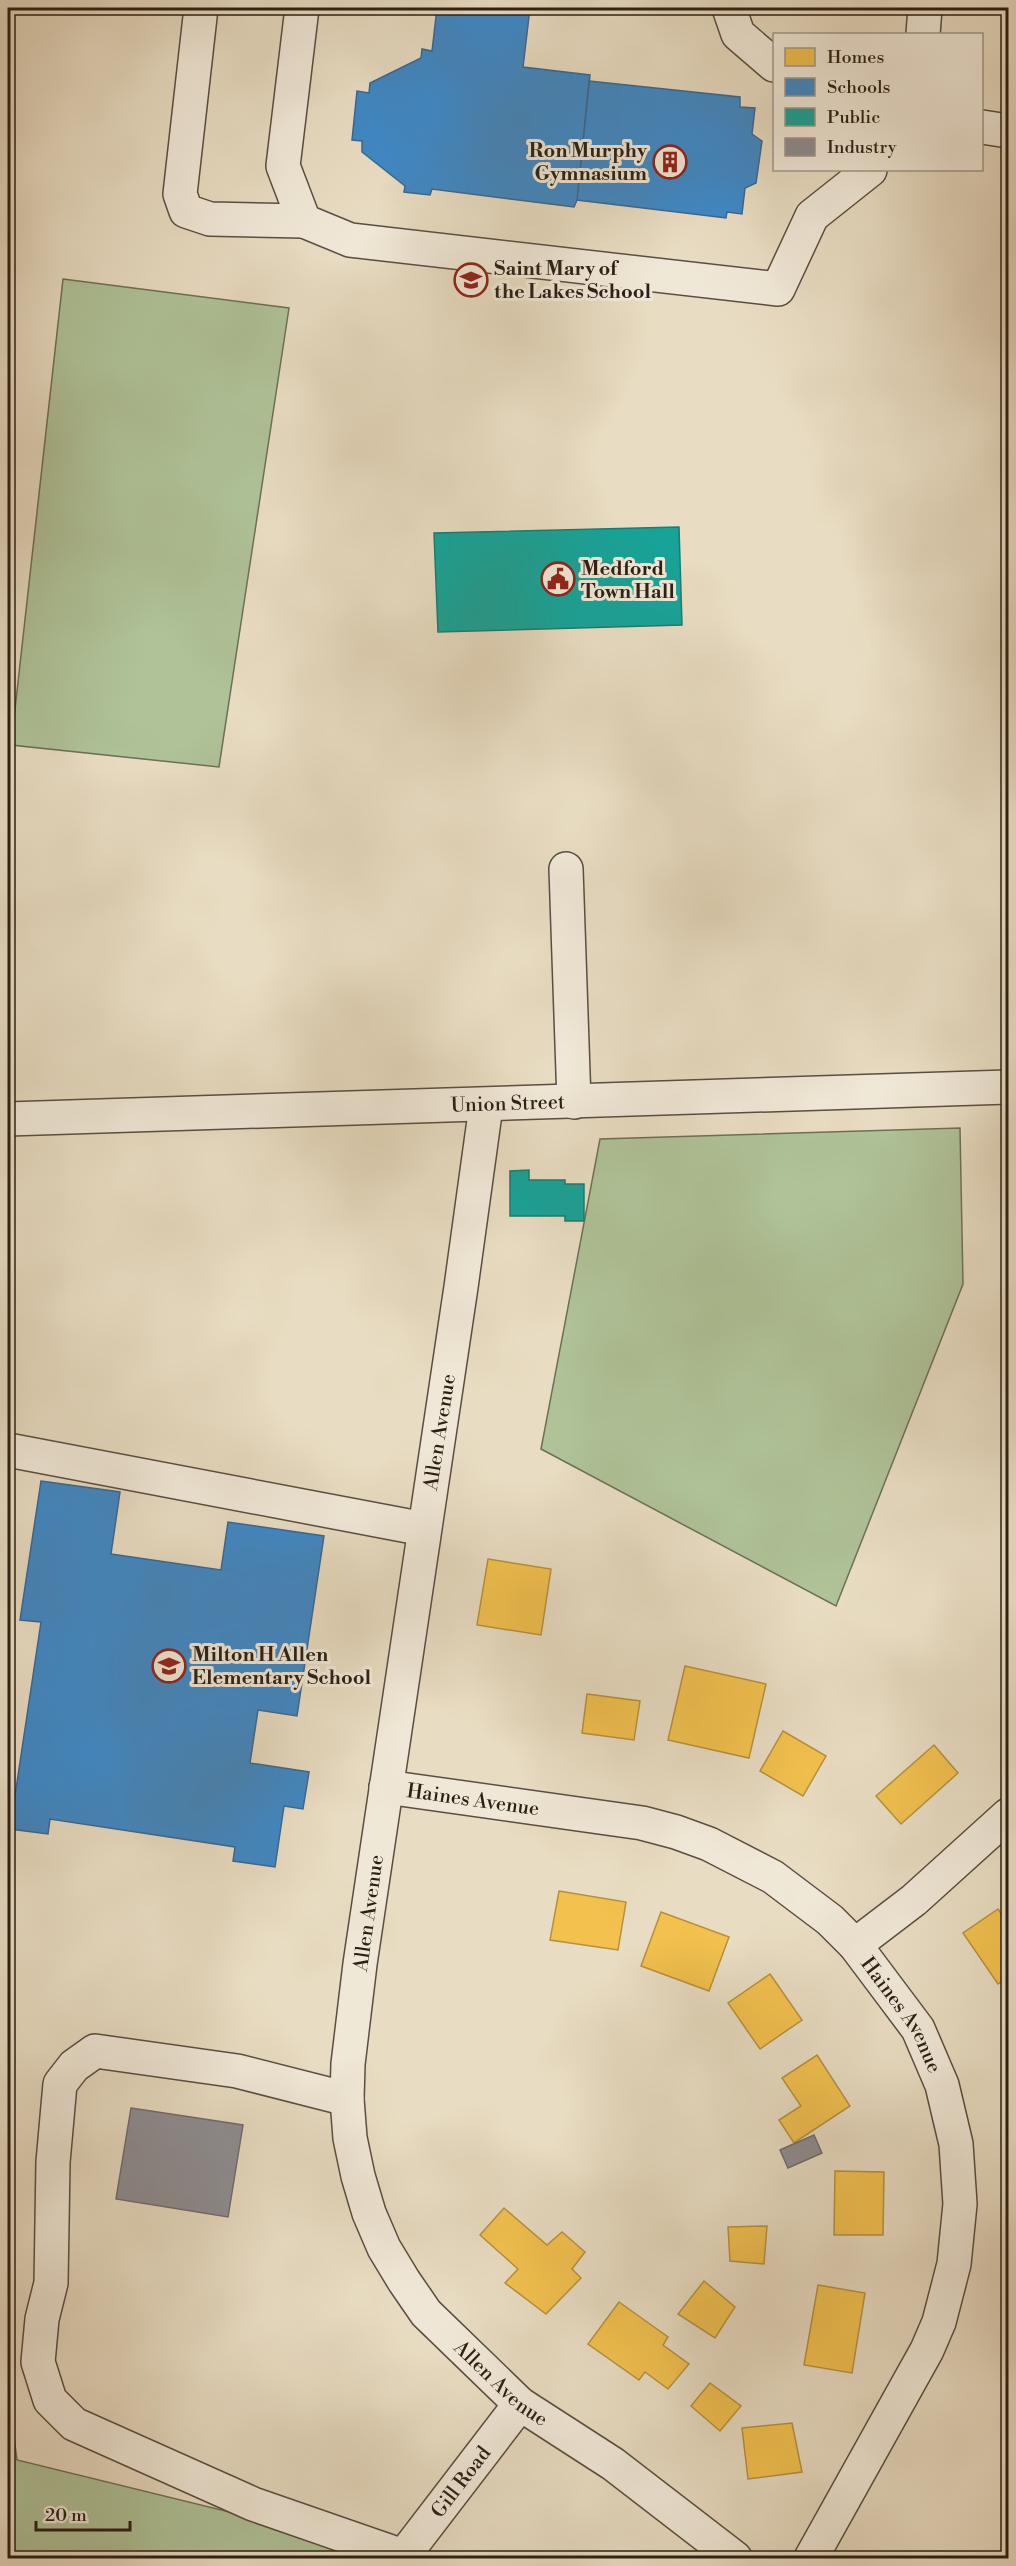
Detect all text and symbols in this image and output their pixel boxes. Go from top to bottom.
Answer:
legend [773,33,983,171]
text: Homes [827,46,884,69]
text: Schools [827,76,891,99]
text: Public [827,106,880,129]
text: Industry [827,136,897,159]
place label: Ron Murphy Gymnasium [529,139,648,187]
building icon: Ron Murphy Gymnasium [652,144,688,180]
place label: Saint Mary of the Lakes School [494,257,652,305]
school or university icon: Saint Mary of the Lakes School [453,262,489,298]
place label: Medford Town Hall [581,557,675,605]
public building icon: Medford Town Hall [540,561,576,597]
street label: Union Street [450,1090,565,1119]
street label: Allen Avenue [419,1372,462,1493]
place label: Milton H Allen Elementary School [192,1643,371,1691]
school or university icon: Milton H Allen Elementary School [151,1648,187,1684]
street label: Haines Avenue [405,1779,541,1822]
street label: Allen Avenue [349,1853,390,1974]
street label: Haines Avenue [854,1952,946,2077]
street label: Allen Avenue [447,2335,552,2433]
street label: Gill Road [426,2441,497,2524]
scale bar [36,2494,130,2532]
text: 20 m [45,2504,87,2527]

